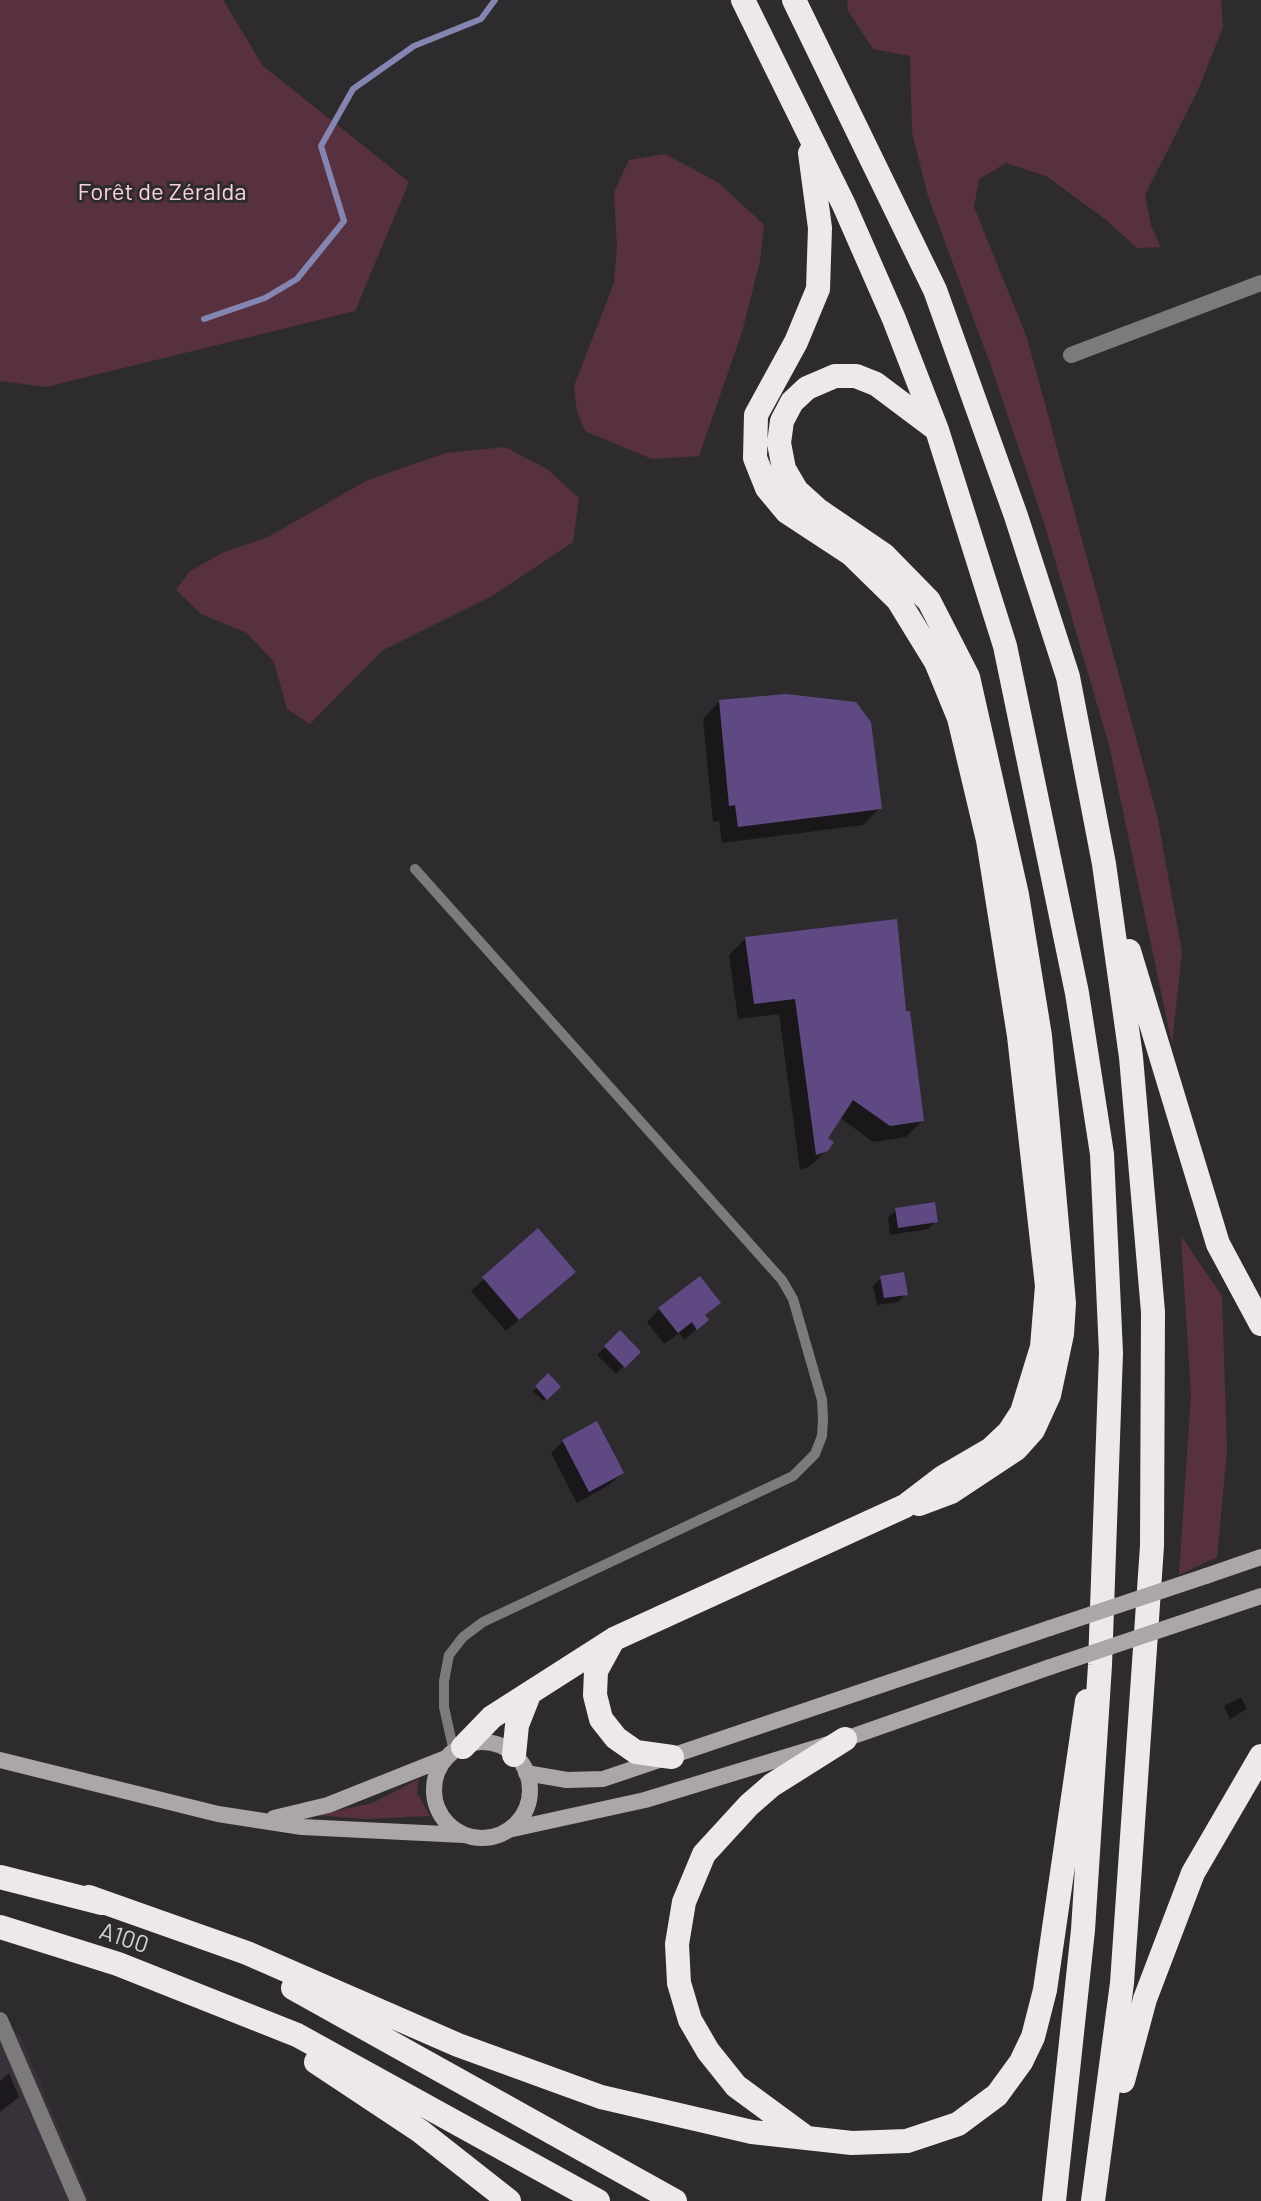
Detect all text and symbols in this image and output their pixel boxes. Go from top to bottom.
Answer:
park label: Forêt de Zéralda [77,178,247,206]
street label: A100 [96,1917,152,1959]

